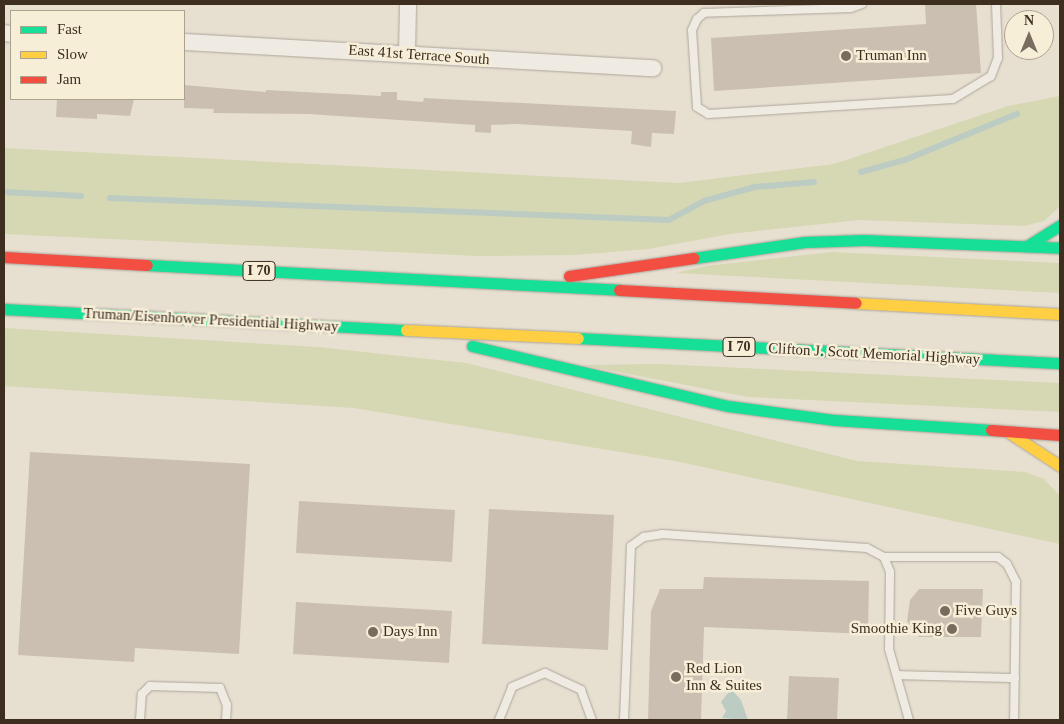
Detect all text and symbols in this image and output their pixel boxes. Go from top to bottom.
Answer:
legend [10,10,185,100]
north arrow [1004,10,1054,60]
text: N [1024,13,1034,28]
text: Fast [57,21,82,37]
street label: East 41st Terrace South [348,41,490,69]
text: Slow [57,46,88,62]
place label: Truman Inn [856,47,927,65]
marker: Truman Inn [840,50,852,62]
text: Jam [57,71,81,87]
road number: I 70 [242,260,276,282]
street label: Truman/Eisenhower Presidential Highway [83,304,339,336]
road number: I 70 [722,336,756,358]
street label: Clifton J. Scott Memorial Highway [768,339,980,369]
place label: Five Guys [955,602,1017,620]
marker: Five Guys [939,605,951,617]
place label: Smoothie King [851,620,942,638]
place label: Days Inn [383,623,438,641]
marker: Smoothie King [946,623,958,635]
marker: Days Inn [367,626,379,638]
place label: Red Lion Inn & Suites [686,659,762,694]
marker: Red Lion Inn & Suites [670,671,682,683]

